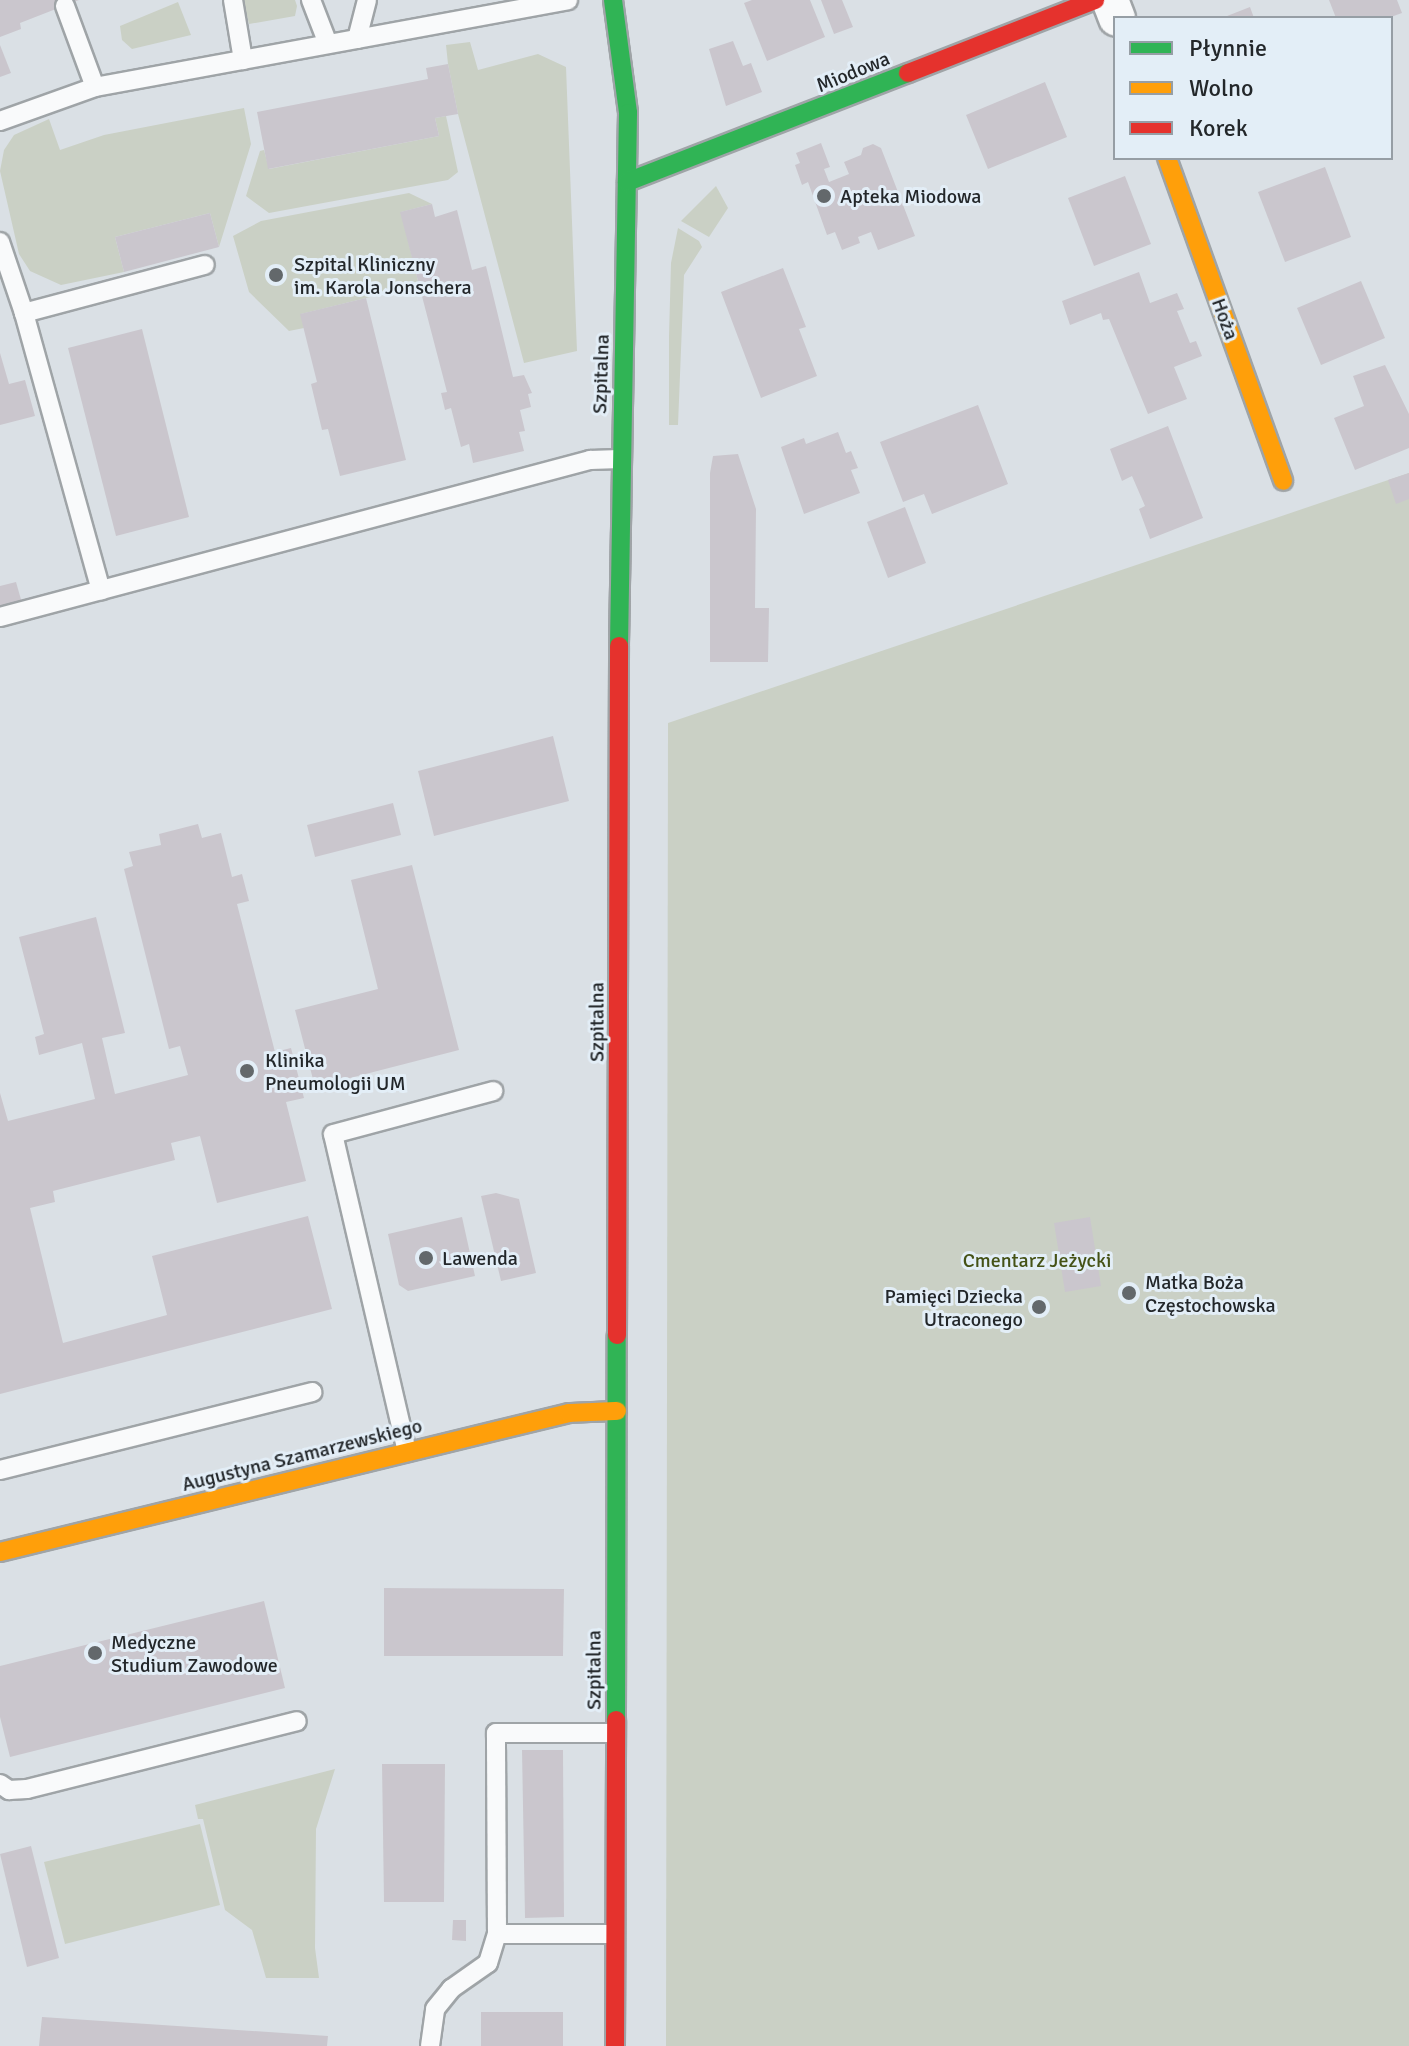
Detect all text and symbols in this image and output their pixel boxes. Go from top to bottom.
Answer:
legend [1113,16,1393,160]
text: Płynnie [1189,33,1267,63]
street label: Miodowa [813,46,893,98]
text: Wolno [1189,73,1254,103]
text: Korek [1189,113,1248,143]
place label: Apteka Miodowa [840,184,981,208]
marker: Apteka Miodowa [815,187,833,205]
place label: Szpital Kliniczny im. Karola Jonschera [294,252,472,299]
marker: Szpital Kliniczny im. Karola Jonschera [265,264,287,286]
street label: Hoża [1206,295,1244,343]
street label: Szpitalna [588,334,614,414]
street label: Szpitalna [585,982,609,1062]
place label: Klinika Pneumologii UM [265,1048,406,1095]
marker: Klinika Pneumologii UM [236,1060,258,1082]
place label: Lawenda [442,1246,518,1270]
park label: Cmentarz Jeżycki [963,1248,1111,1272]
marker: Lawenda [417,1249,435,1267]
place label: Matka Boża Częstochowska [1145,1270,1276,1317]
place label: Pamięci Dziecka Utraconego [884,1284,1023,1331]
marker: Matka Boża Częstochowska [1120,1284,1138,1302]
marker: Pamięci Dziecka Utraconego [1030,1298,1048,1316]
street label: Augustyna Szamarzewskiego [179,1414,425,1496]
place label: Medyczne Studium Zawodowe [111,1630,278,1677]
street label: Szpitalna [582,1630,606,1710]
marker: Medyczne Studium Zawodowe [86,1644,104,1662]

